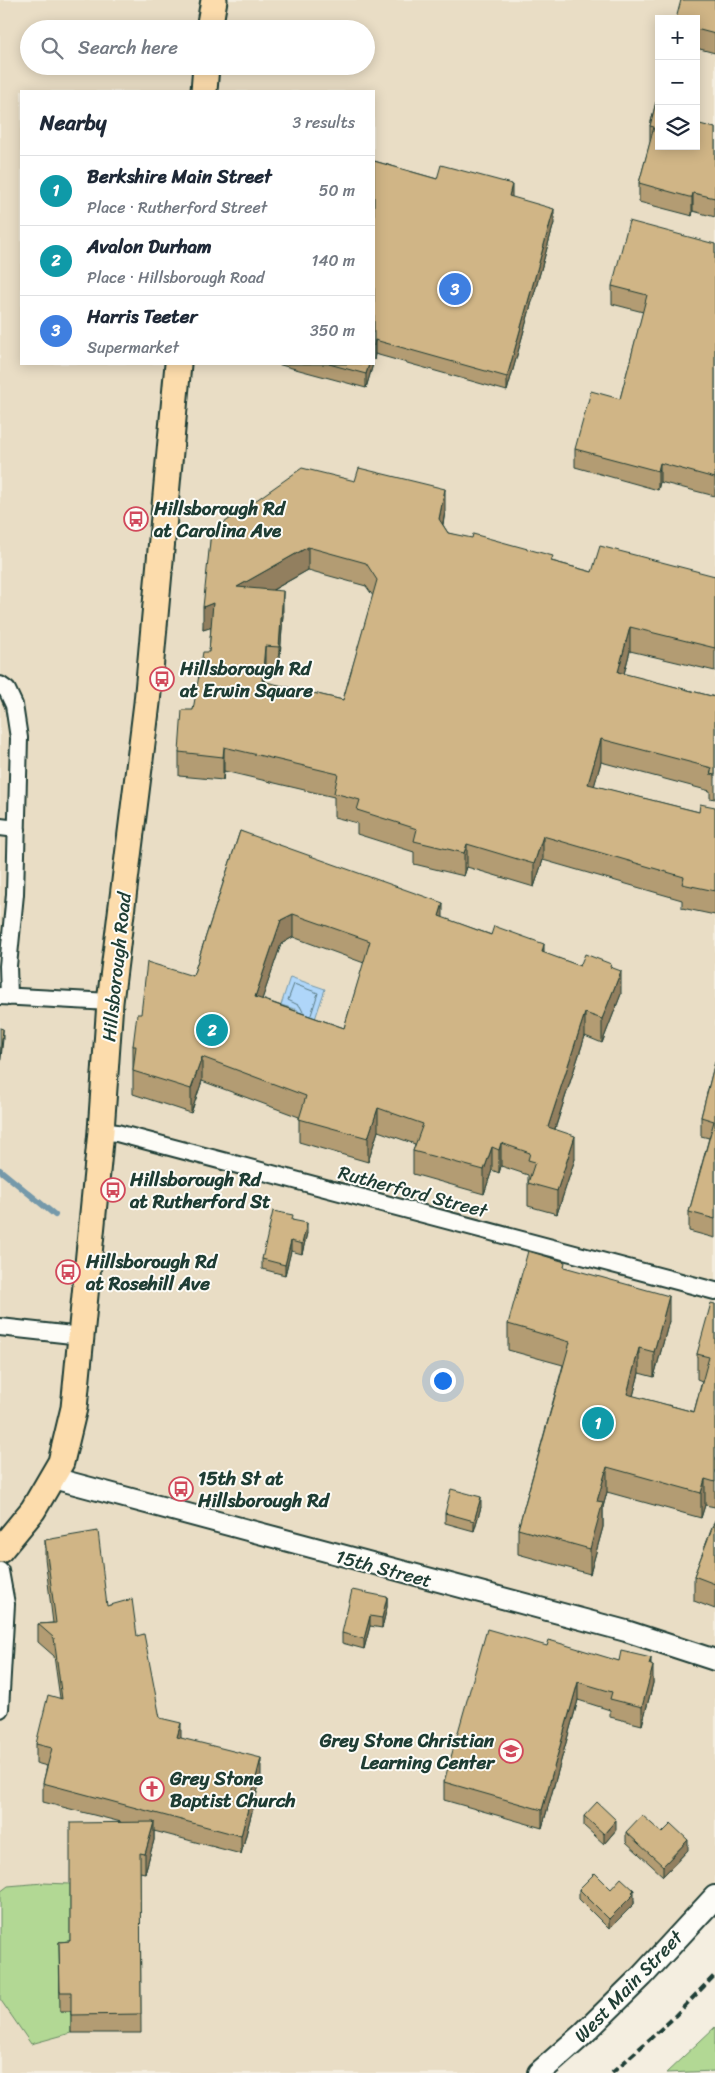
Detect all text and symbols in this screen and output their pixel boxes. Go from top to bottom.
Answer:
map controls [655,15,700,150]
button: + [655,15,700,60]
search box [20,20,375,75]
text: Search here [78,31,178,64]
icon: search [38,34,66,62]
button: − [655,60,700,105]
text: Nearby [40,104,106,142]
button: layers [655,105,700,150]
text: 3 results [292,108,355,137]
text: Berkshire Main Street [87,160,272,193]
text: 1 [53,176,59,205]
text: 50 m [319,176,355,205]
text: Place · Rutherford Street [87,193,267,222]
text: Avalon Durham [87,230,212,263]
text: 2 [51,246,61,275]
text: 140 m [312,246,355,275]
text: Place · Hillsborough Road [87,263,264,292]
pin: 3 [439,270,471,308]
text: Harris Teeter [87,300,197,333]
text: 3 [52,316,60,345]
text: 350 m [310,316,355,345]
text: Supermarket [87,333,179,362]
place label: Hillsborough Rd at Carolina Ave [153,492,287,547]
bus stop icon: Hillsborough Rd at Carolina Ave [123,506,149,532]
place label: Hillsborough Rd at Erwin Square [179,652,313,707]
bus stop icon: Hillsborough Rd at Erwin Square [149,666,175,692]
street label: Hillsborough Road [92,890,141,1043]
pin: 2 [196,1011,228,1049]
street label: Rutherford Street [335,1156,492,1228]
place label: Hillsborough Rd at Rutherford St [129,1163,271,1218]
bus stop icon: Hillsborough Rd at Rutherford St [100,1177,126,1203]
place label: Hillsborough Rd at Rosehill Ave [85,1245,219,1300]
bus stop icon: Hillsborough Rd at Rosehill Ave [55,1259,81,1285]
your location [430,1368,456,1394]
pin: 1 [582,1404,614,1442]
place label: 15th St at Hillsborough Rd [197,1462,331,1517]
bus stop icon: 15th St at Hillsborough Rd [168,1476,194,1502]
street label: 15th Street [332,1540,436,1597]
place label: Grey Stone Christian Learning Center [319,1724,496,1779]
school or university icon: Grey Stone Christian Learning Center [498,1738,524,1764]
place label: Grey Stone Baptist Church [169,1762,295,1817]
church icon: Grey Stone Baptist Church [139,1776,165,1802]
street label: West Main Street [566,1921,692,2050]

